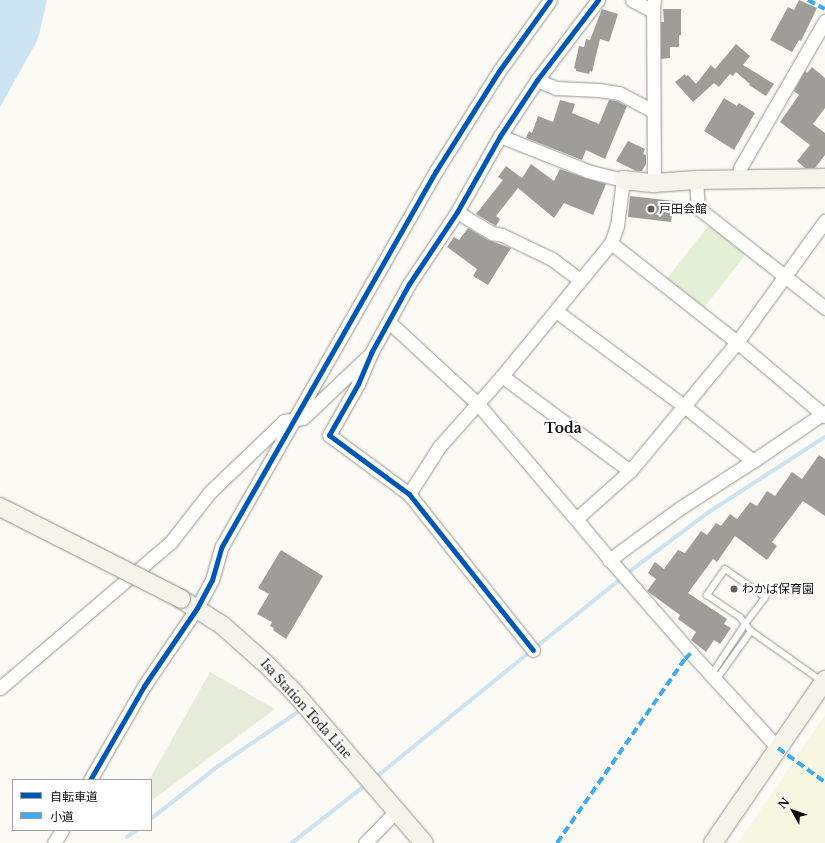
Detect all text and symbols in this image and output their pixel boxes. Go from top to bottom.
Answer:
place label: 戸田会館 [659,202,707,216]
marker: 戸田会館 [646,204,656,214]
district label: Toda [544,420,582,436]
place label: わかば保育園 [742,582,814,596]
marker: わかば保育園 [729,584,739,594]
street label: Isa Station Toda Line [257,656,355,762]
legend [12,779,152,831]
text: 自転車道 [50,789,98,804]
north arrow [773,791,813,831]
text: N [775,795,792,812]
text: 小道 [50,809,74,824]

